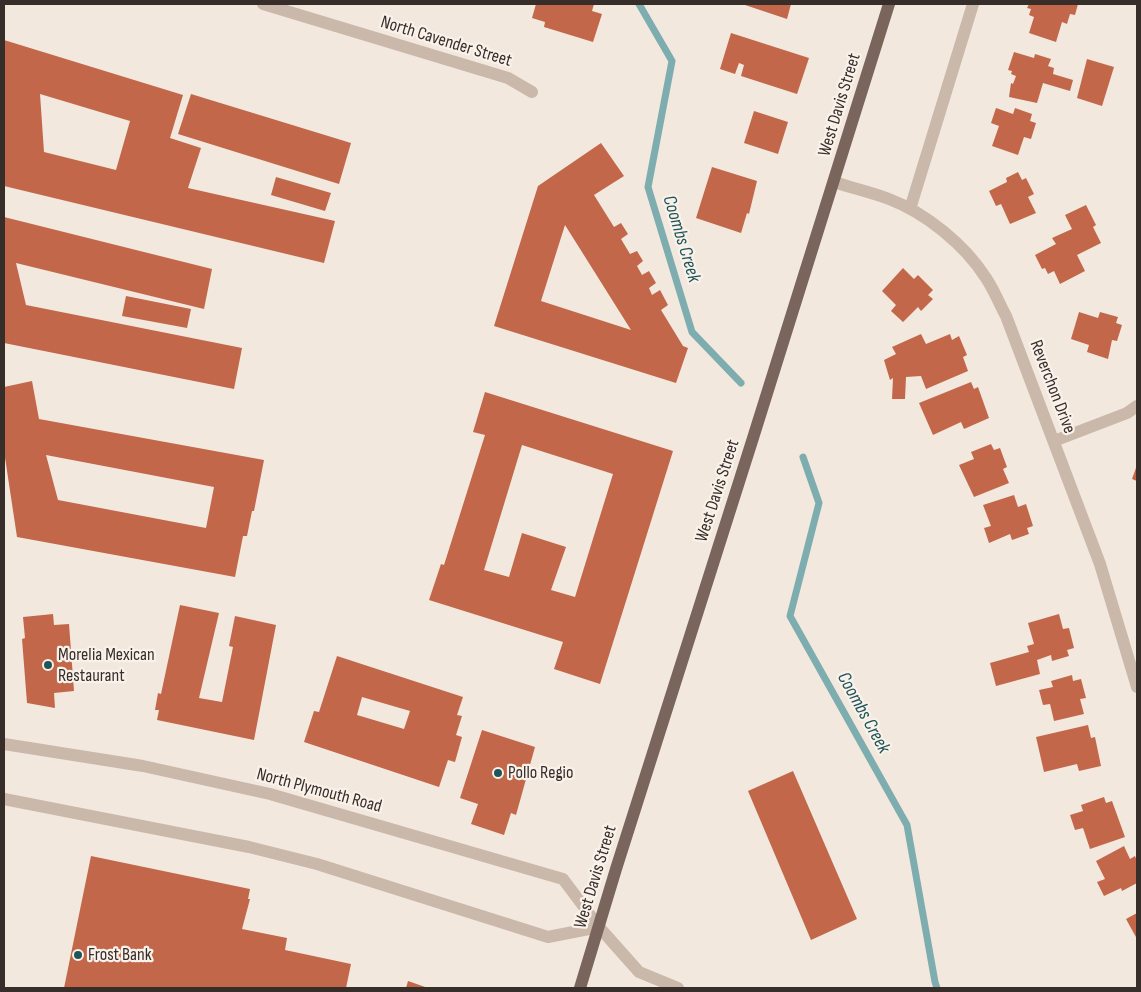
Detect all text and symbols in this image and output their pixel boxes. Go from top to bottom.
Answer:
street label: North Cavender Street [378,12,514,72]
street label: West Davis Street [814,51,866,159]
water label: Coombs Creek [657,193,705,285]
street label: Reverchon Drive [1024,337,1080,437]
street label: West Davis Street [691,437,745,545]
place label: Morelia Mexican Restaurant [58,644,155,686]
marker: Morelia Mexican Restaurant [42,659,54,671]
water label: Coombs Creek [831,668,895,758]
place label: Pollo Regio [508,762,573,784]
street label: North Plymouth Road [254,764,384,818]
marker: Pollo Regio [492,767,504,779]
street label: West Davis Street [570,823,622,931]
place label: Frost Bank [88,944,152,966]
marker: Frost Bank [72,949,84,961]

